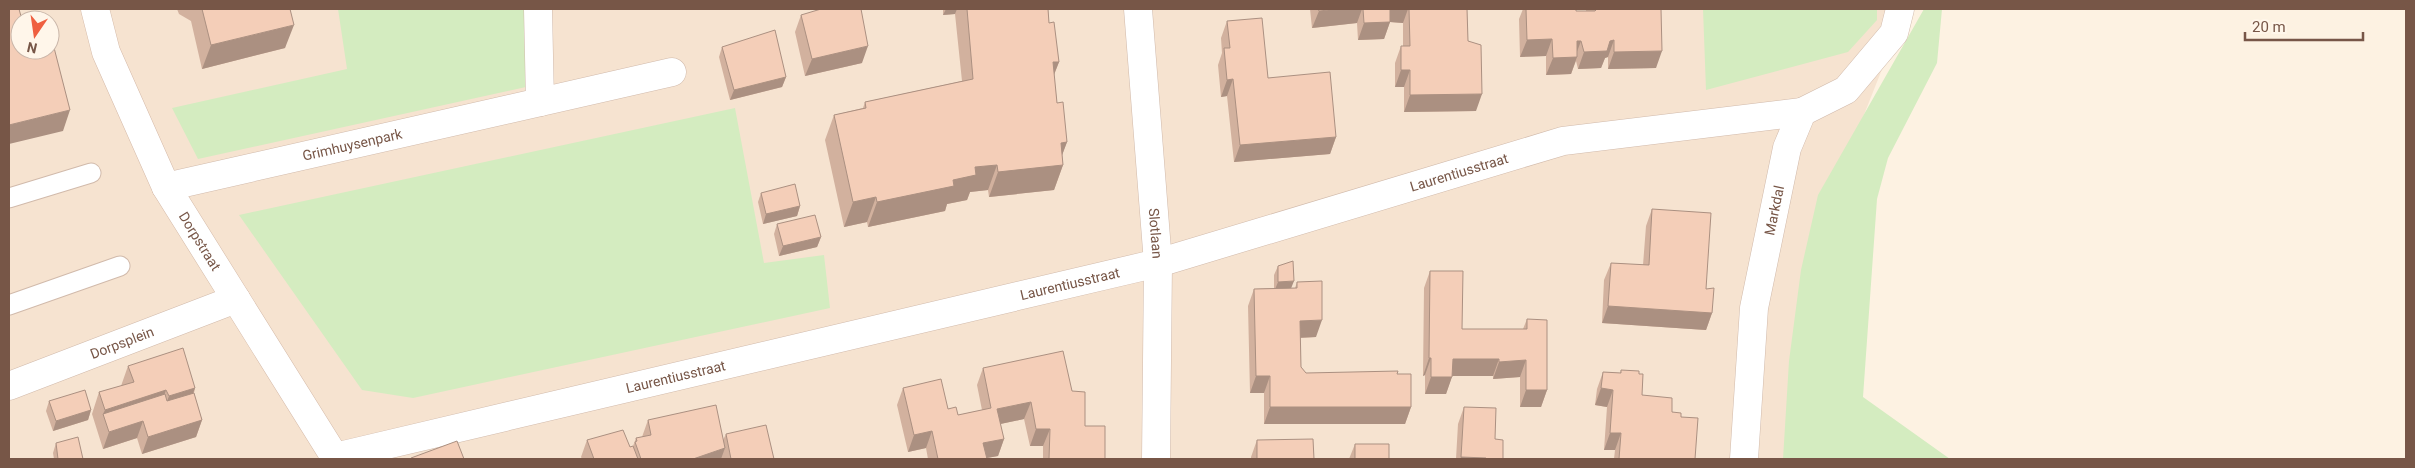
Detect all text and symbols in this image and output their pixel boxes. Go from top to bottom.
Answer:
north arrow [10,10,60,60]
scale bar [2245,10,2362,42]
text: 20 m [2252,18,2286,36]
text: N [25,39,39,57]
street label: Grimhuysenpark [301,125,405,164]
street label: Laurentiusstraat [1408,150,1511,195]
street label: Markdal [1761,184,1787,237]
street label: Slotlaan [1146,207,1166,259]
street label: Dorpstraat [176,209,224,274]
street label: Laurentiusstraat [1018,264,1122,303]
street label: Dorpsplein [88,323,156,362]
street label: Laurentiusstraat [624,357,727,396]

